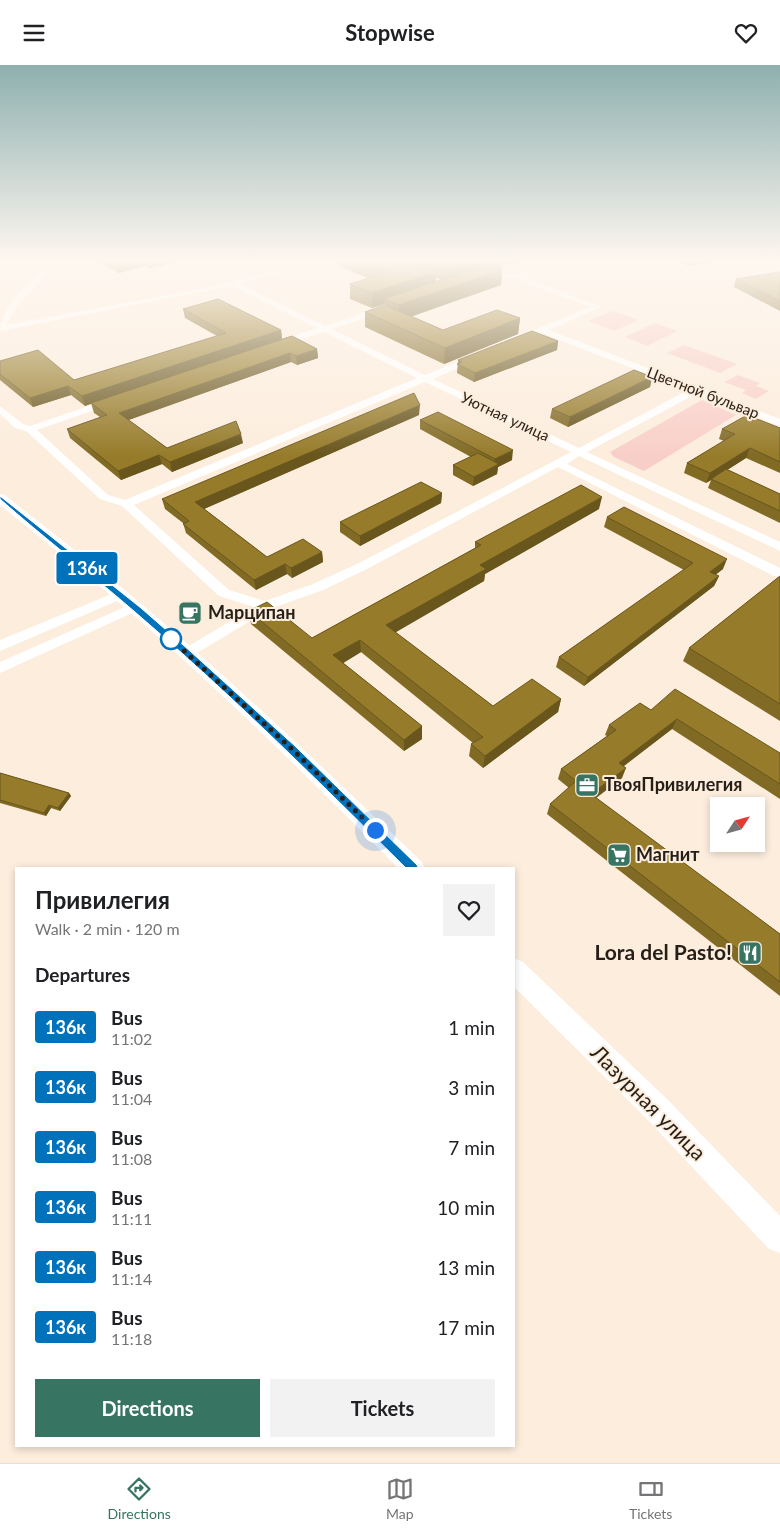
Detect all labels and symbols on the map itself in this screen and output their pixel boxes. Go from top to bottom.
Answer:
street label: Цветной бульвар [645,362,762,422]
street label: Уютная улица [458,388,552,444]
line badge: 136к [52,552,122,584]
cafe icon: Марципан [177,600,203,626]
place label: Марципан [208,601,295,623]
unlabelled marker [160,628,182,650]
office icon: ТвояПривилегия [574,772,600,798]
place label: ТвояПривилегия [604,773,742,795]
north arrow [710,797,765,853]
your location [363,818,388,843]
supermarket icon: Магнит [606,842,632,868]
place label: Магнит [636,843,700,865]
place label: Lora del Pasto! [594,939,732,964]
restaurant icon: Lora del Pasto! [737,940,763,966]
street label: Лазурная улица [586,1038,712,1165]

